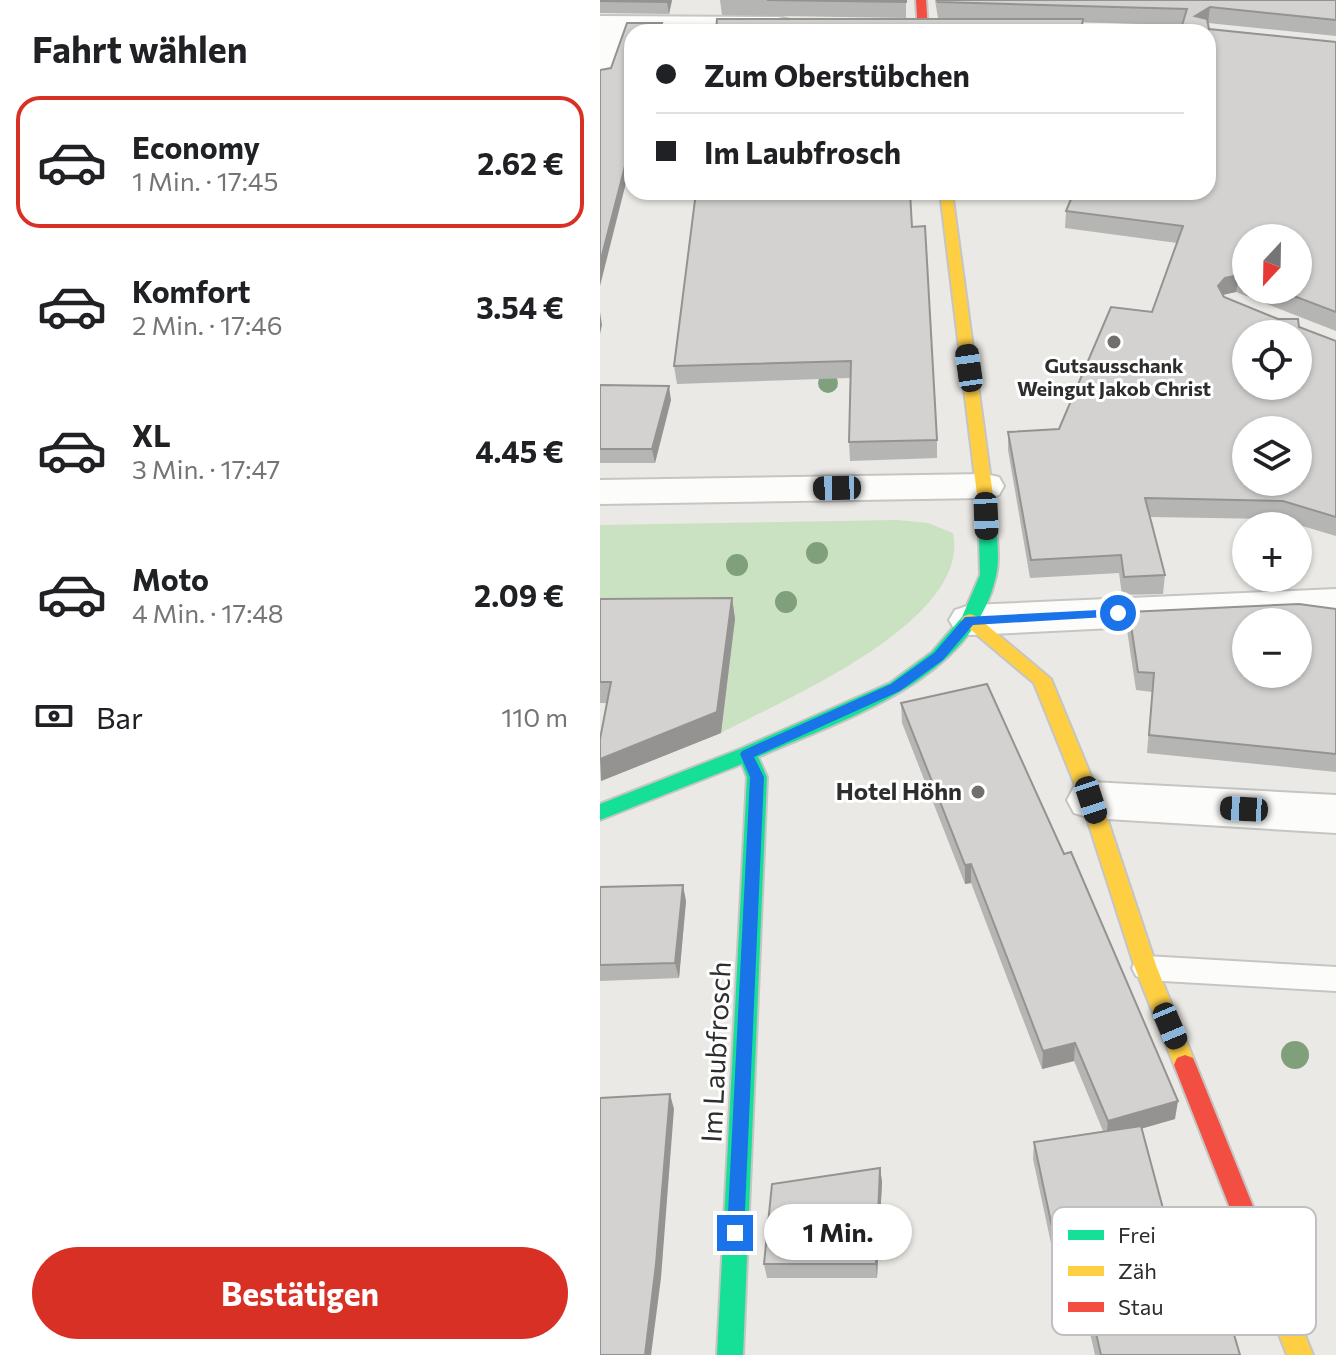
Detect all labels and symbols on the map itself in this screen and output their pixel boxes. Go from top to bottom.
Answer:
north arrow [1232,224,1312,304]
marker: Gutsausschank Weingut Jakob Christ [1105,333,1123,351]
car [954,343,984,393]
place label: Gutsausschank Weingut Jakob Christ [1017,353,1211,400]
car [813,476,861,500]
car [973,492,999,540]
route start [1100,595,1136,631]
car [1072,773,1110,827]
place label: Hotel Höhn [836,776,962,805]
marker: Hotel Höhn [969,783,987,801]
car [1219,796,1269,822]
street label: Im Laubfrosch [693,961,737,1143]
car [1150,999,1190,1053]
callout: 1 Min. [763,1205,911,1261]
legend [1052,1207,1316,1335]
route end [717,1215,753,1251]
text: Frei [1118,1221,1156,1248]
text: Zäh [1118,1257,1157,1284]
text: Stau [1118,1293,1164,1320]

